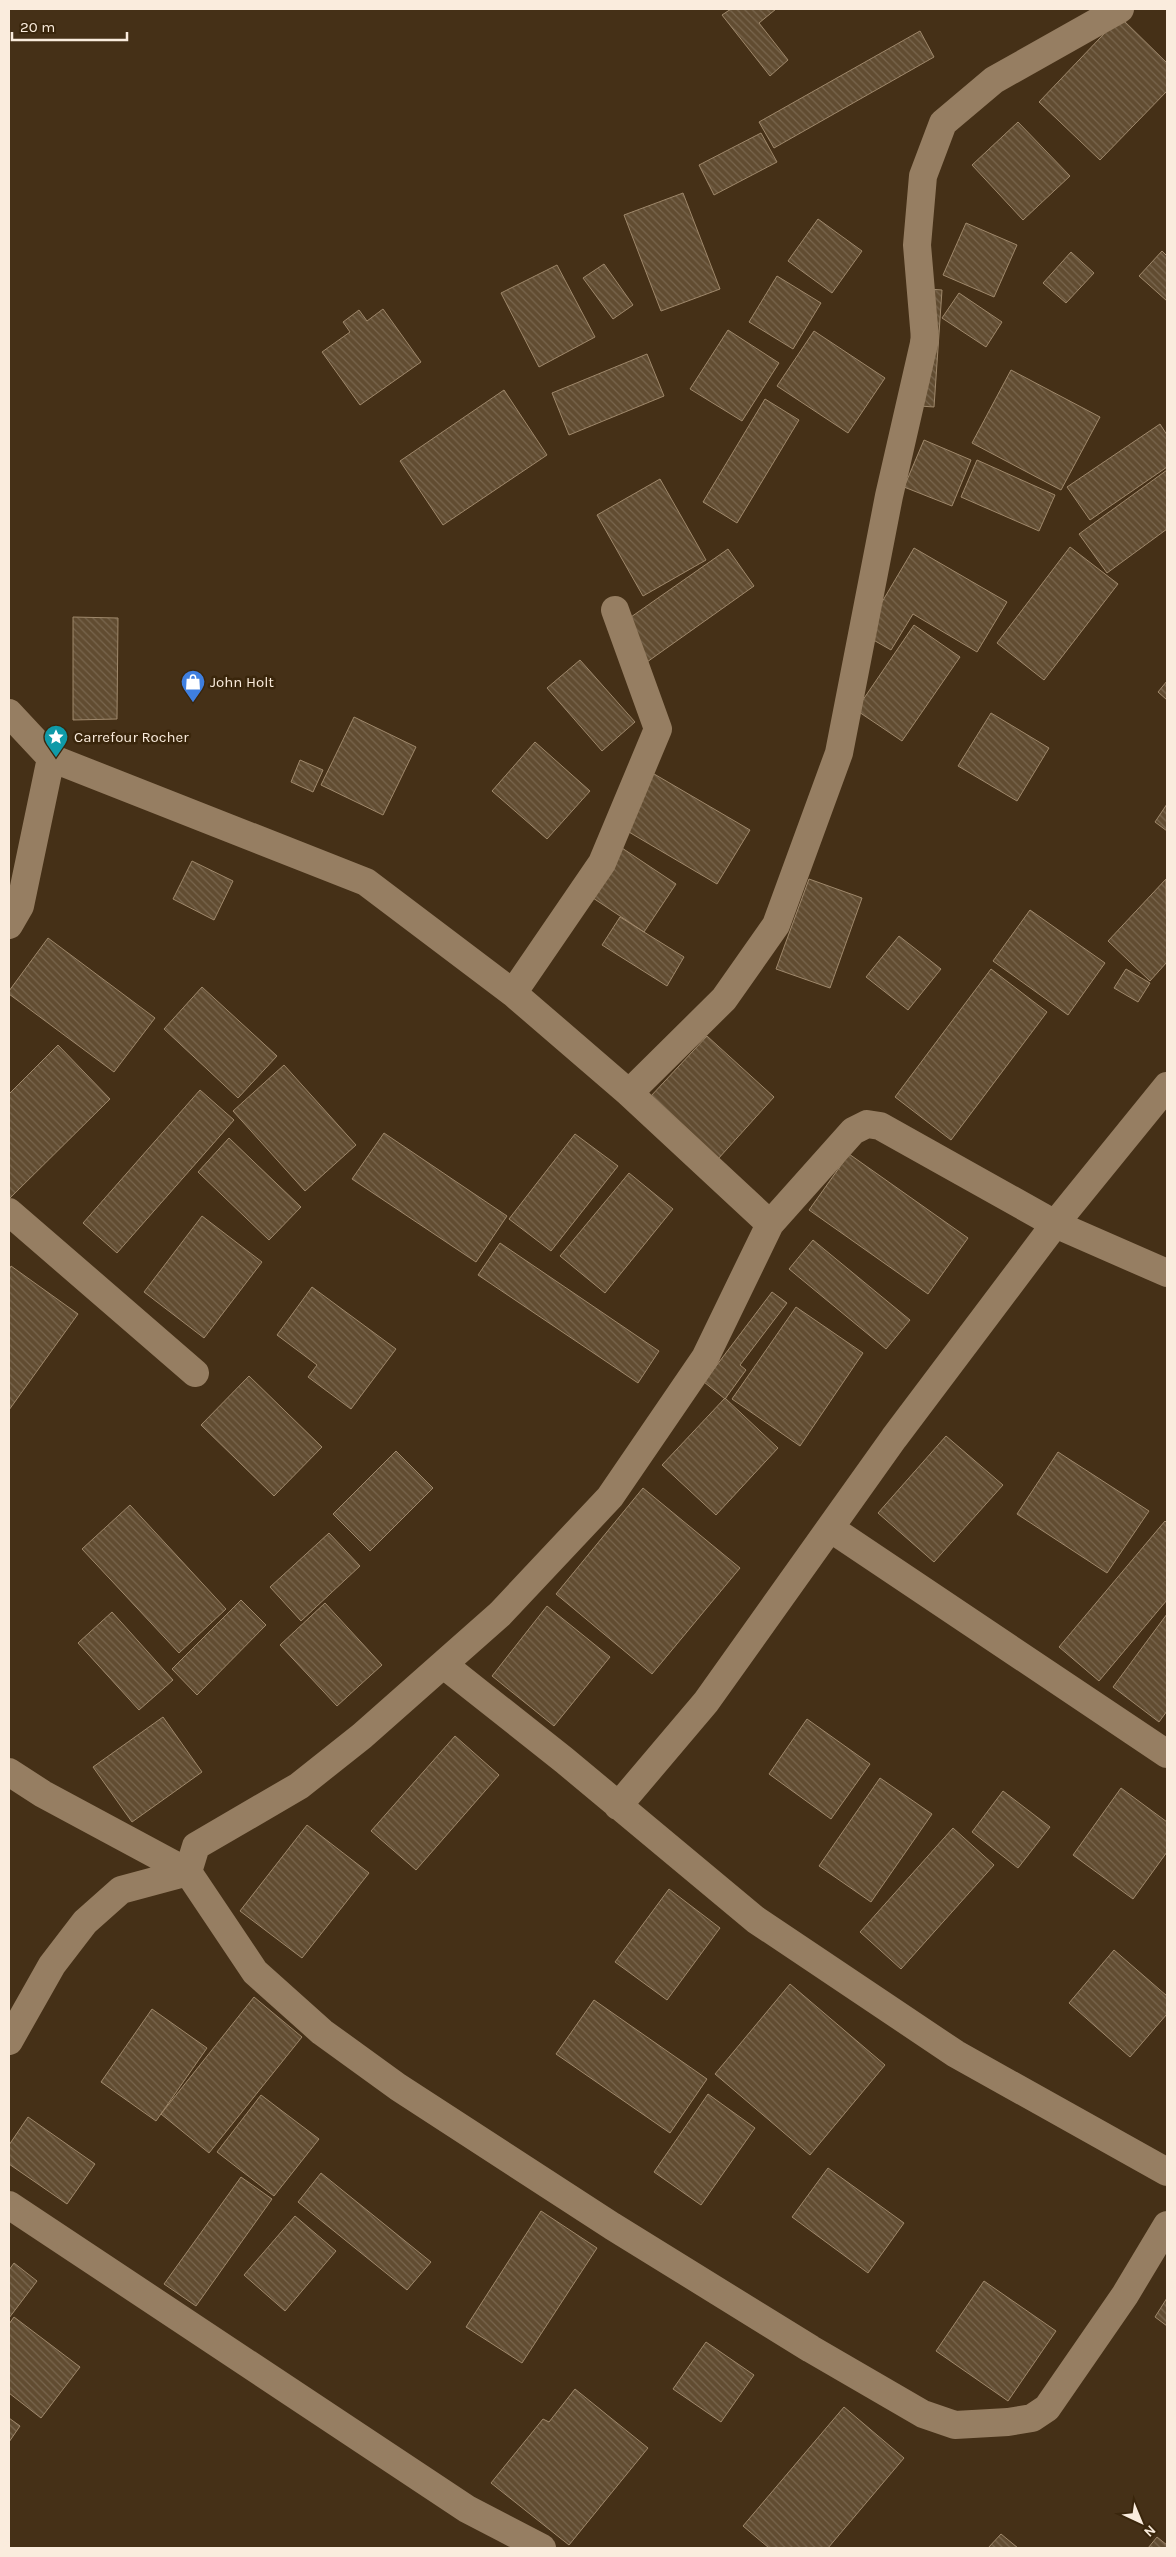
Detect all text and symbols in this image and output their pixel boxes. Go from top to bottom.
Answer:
scale bar [12,10,128,42]
text: 20 m [20,18,55,36]
shop icon: John Holt [180,669,206,703]
place label: John Holt [210,673,274,691]
place icon: Carrefour Rocher [43,724,69,758]
place label: Carrefour Rocher [74,728,189,746]
north arrow [1116,2497,1166,2547]
text: N [1140,2521,1159,2541]

